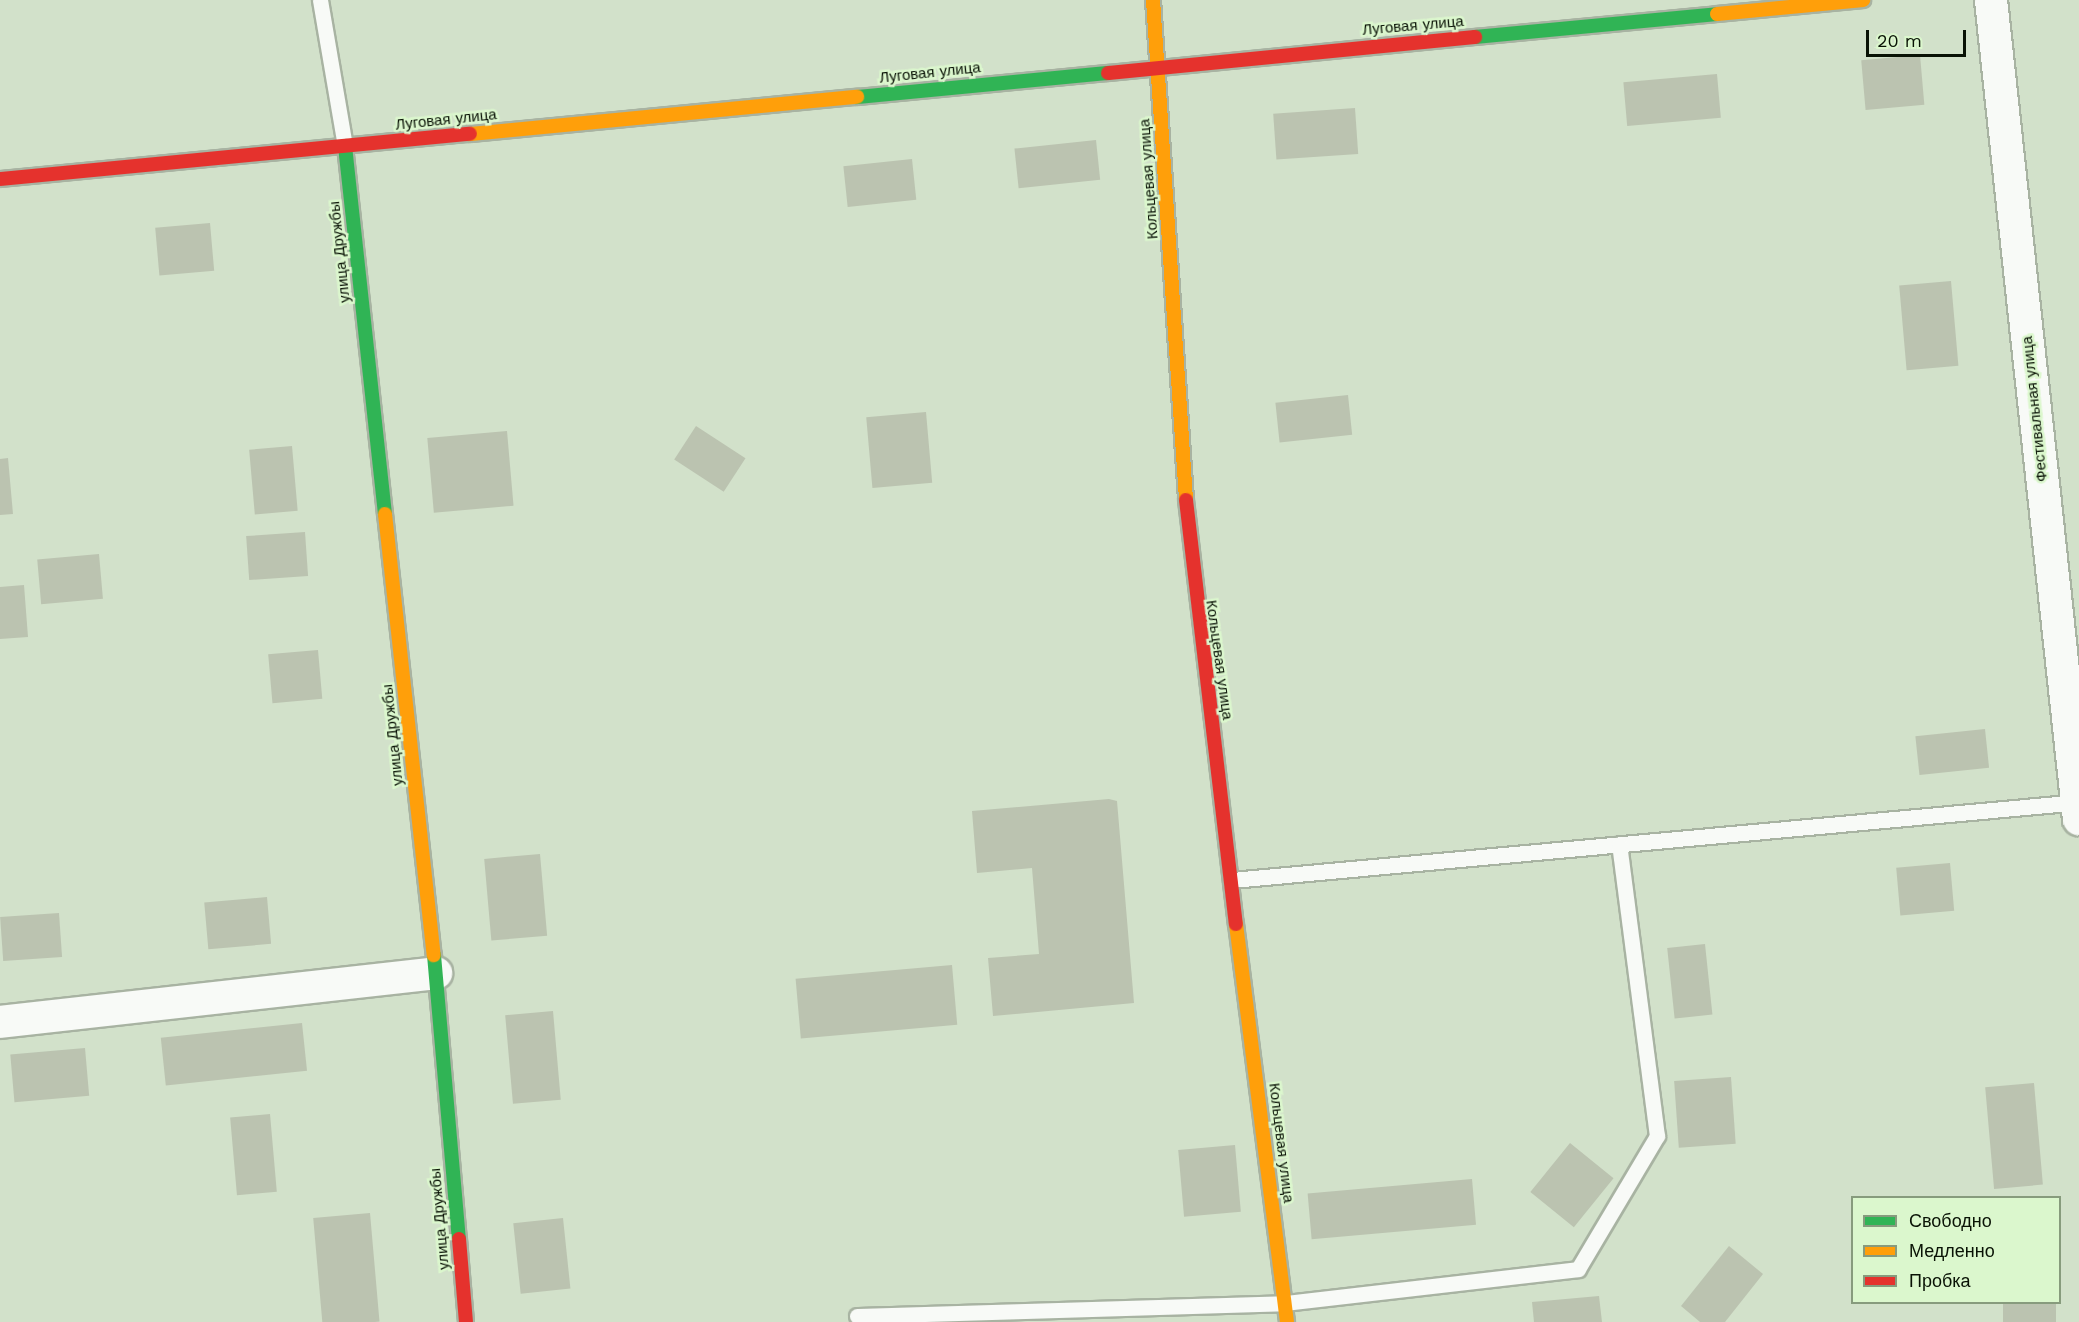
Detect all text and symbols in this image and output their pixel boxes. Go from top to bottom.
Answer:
street label: Луговая улица [1362,13,1464,39]
scale bar [1869,18,1970,56]
text: 20 m [1877,30,1922,51]
street label: Луговая улица [879,59,981,87]
street label: Луговая улица [395,106,497,134]
street label: Кольцевая улица [1136,118,1162,240]
street label: улица Дружбы [326,200,354,304]
street label: Фестивальная улица [2018,335,2052,483]
street label: Кольцевая улица [1202,599,1236,721]
street label: улица Дружбы [379,683,407,787]
street label: Кольцевая улица [1265,1082,1297,1204]
street label: улица Дружбы [427,1167,453,1271]
legend [1851,1196,2061,1304]
text: Свободно [1909,1210,1992,1231]
text: Медленно [1909,1240,1995,1261]
text: Пробка [1909,1270,1971,1291]

